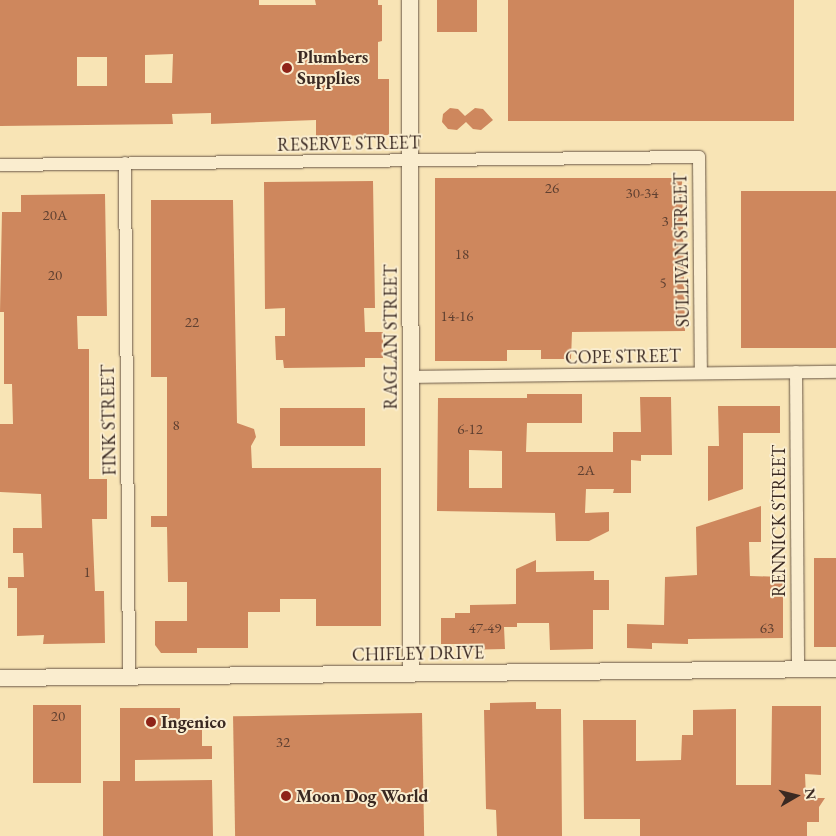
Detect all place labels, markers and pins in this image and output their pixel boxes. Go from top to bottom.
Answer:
place label: Plumbers Supplies [297,47,368,90]
marker: Plumbers Supplies [281,62,293,74]
place label: Ingenico [161,711,226,733]
marker: Ingenico [145,716,157,728]
place label: Moon Dog World [296,785,428,807]
marker: Moon Dog World [280,790,292,802]

